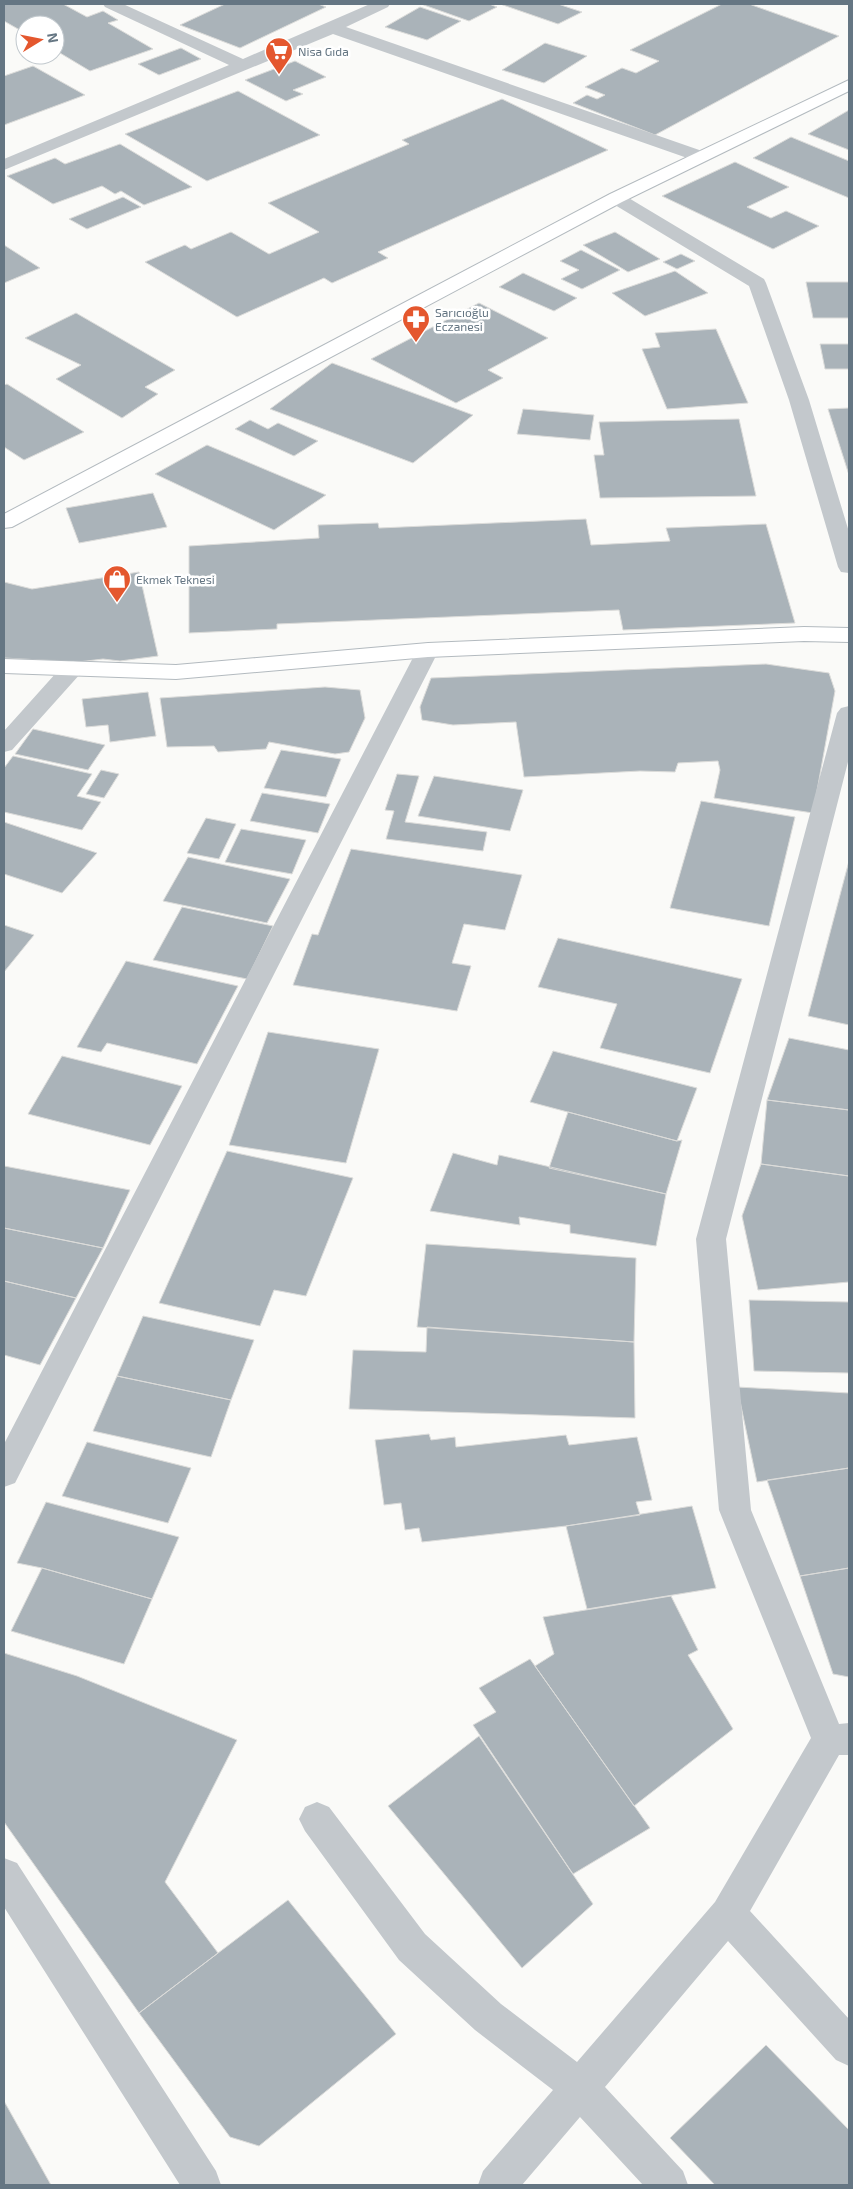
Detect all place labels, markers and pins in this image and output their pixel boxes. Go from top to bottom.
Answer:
supermarket icon: Nisa Gıda [264,36,294,75]
place label: Nisa Gıda [298,44,349,58]
pharmacy icon: Sarıcıoğlu Eczanesi [401,304,431,343]
place label: Sarıcıoğlu Eczanesi [435,305,489,333]
shop icon: Ekmek Teknesi [102,564,132,603]
place label: Ekmek Teknesi [136,572,215,586]

